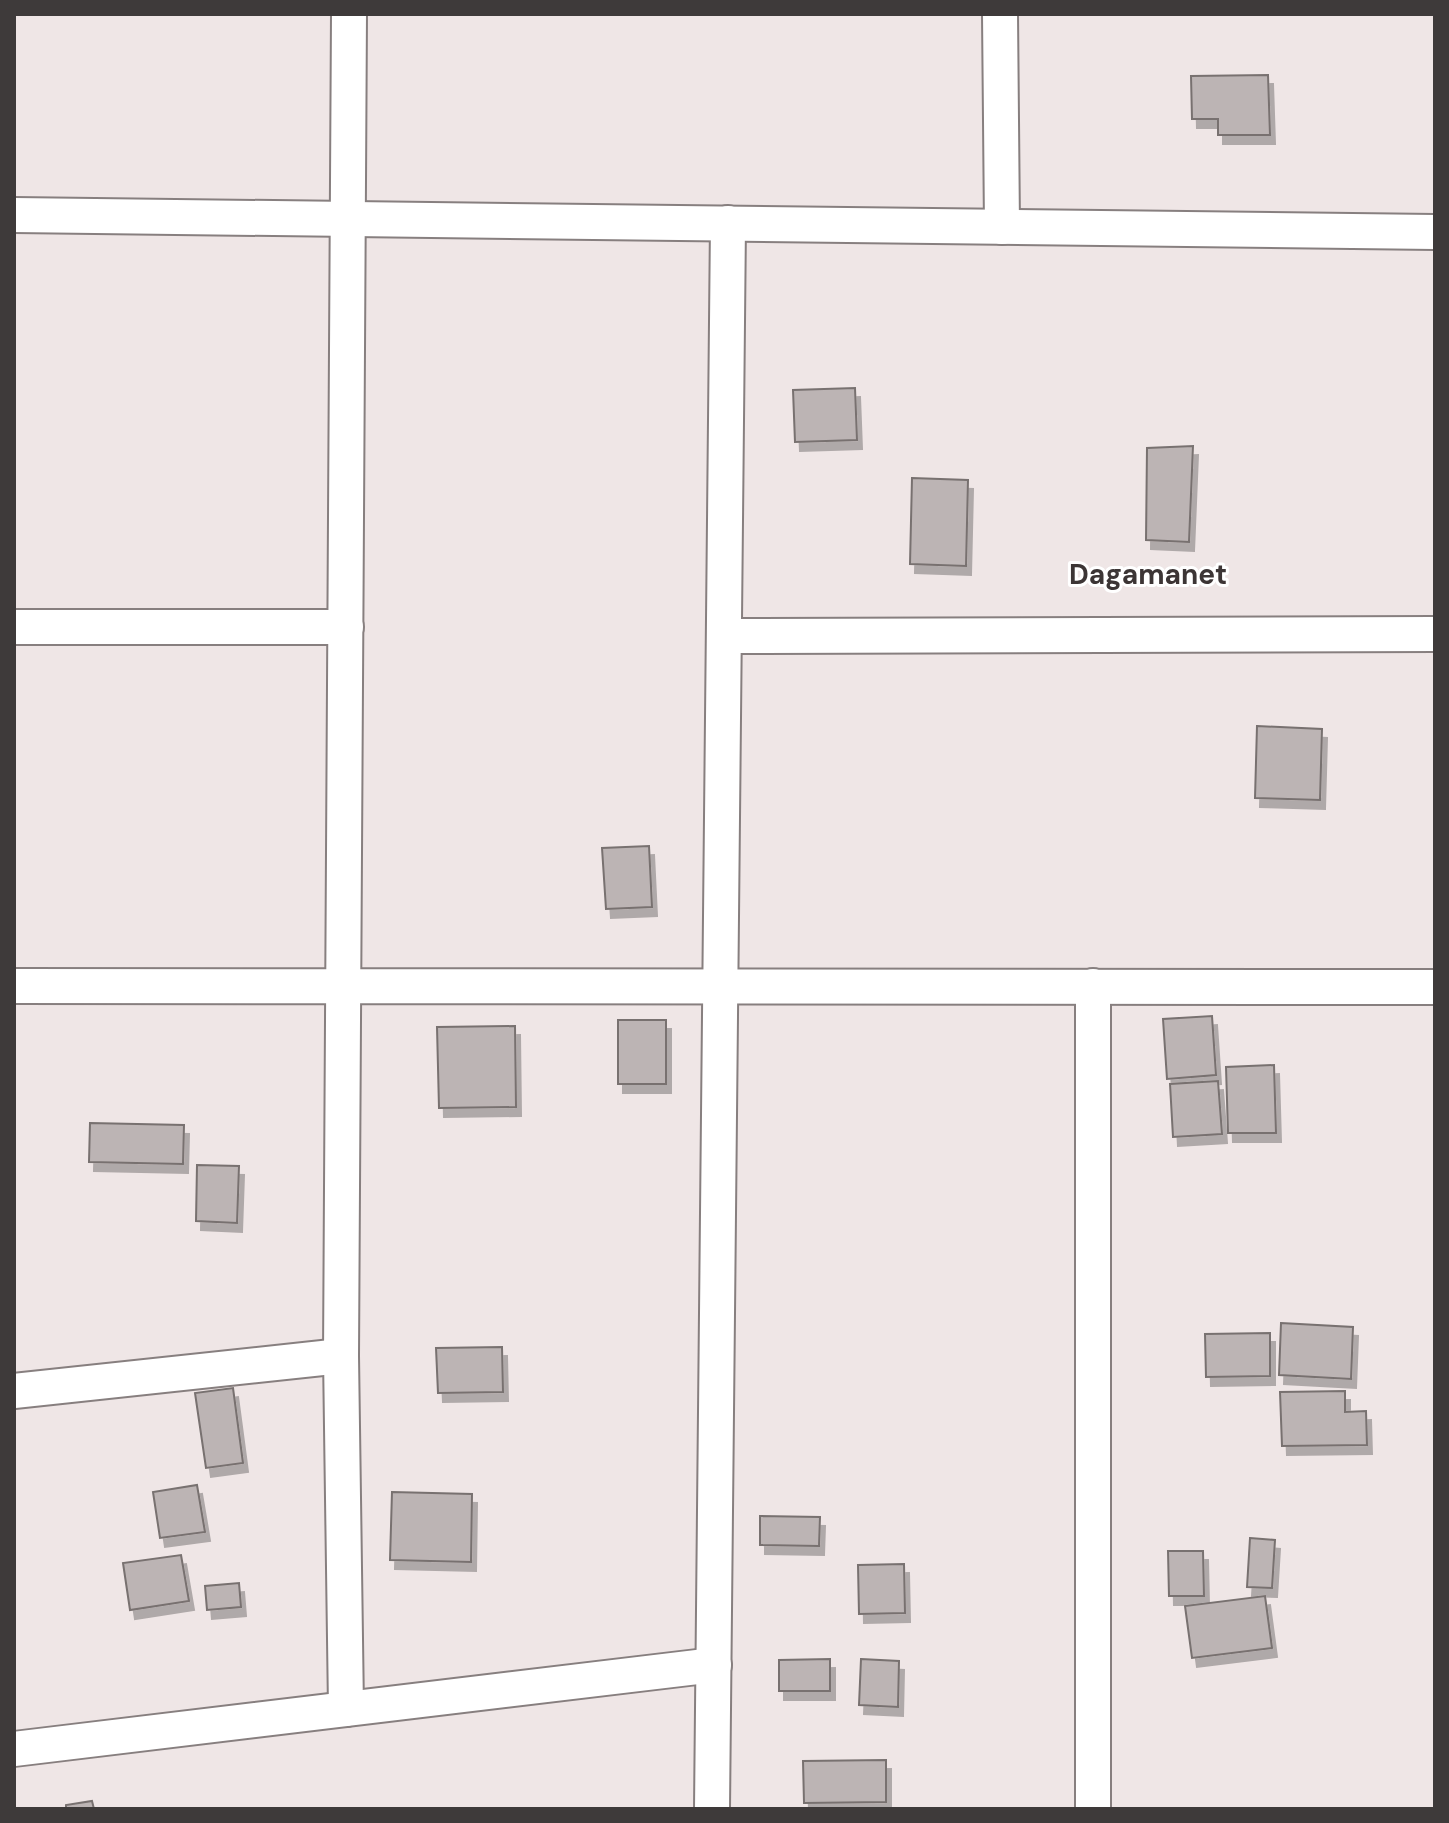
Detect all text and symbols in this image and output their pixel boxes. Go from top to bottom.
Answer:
district label: Dagamanet [1069,556,1227,593]

